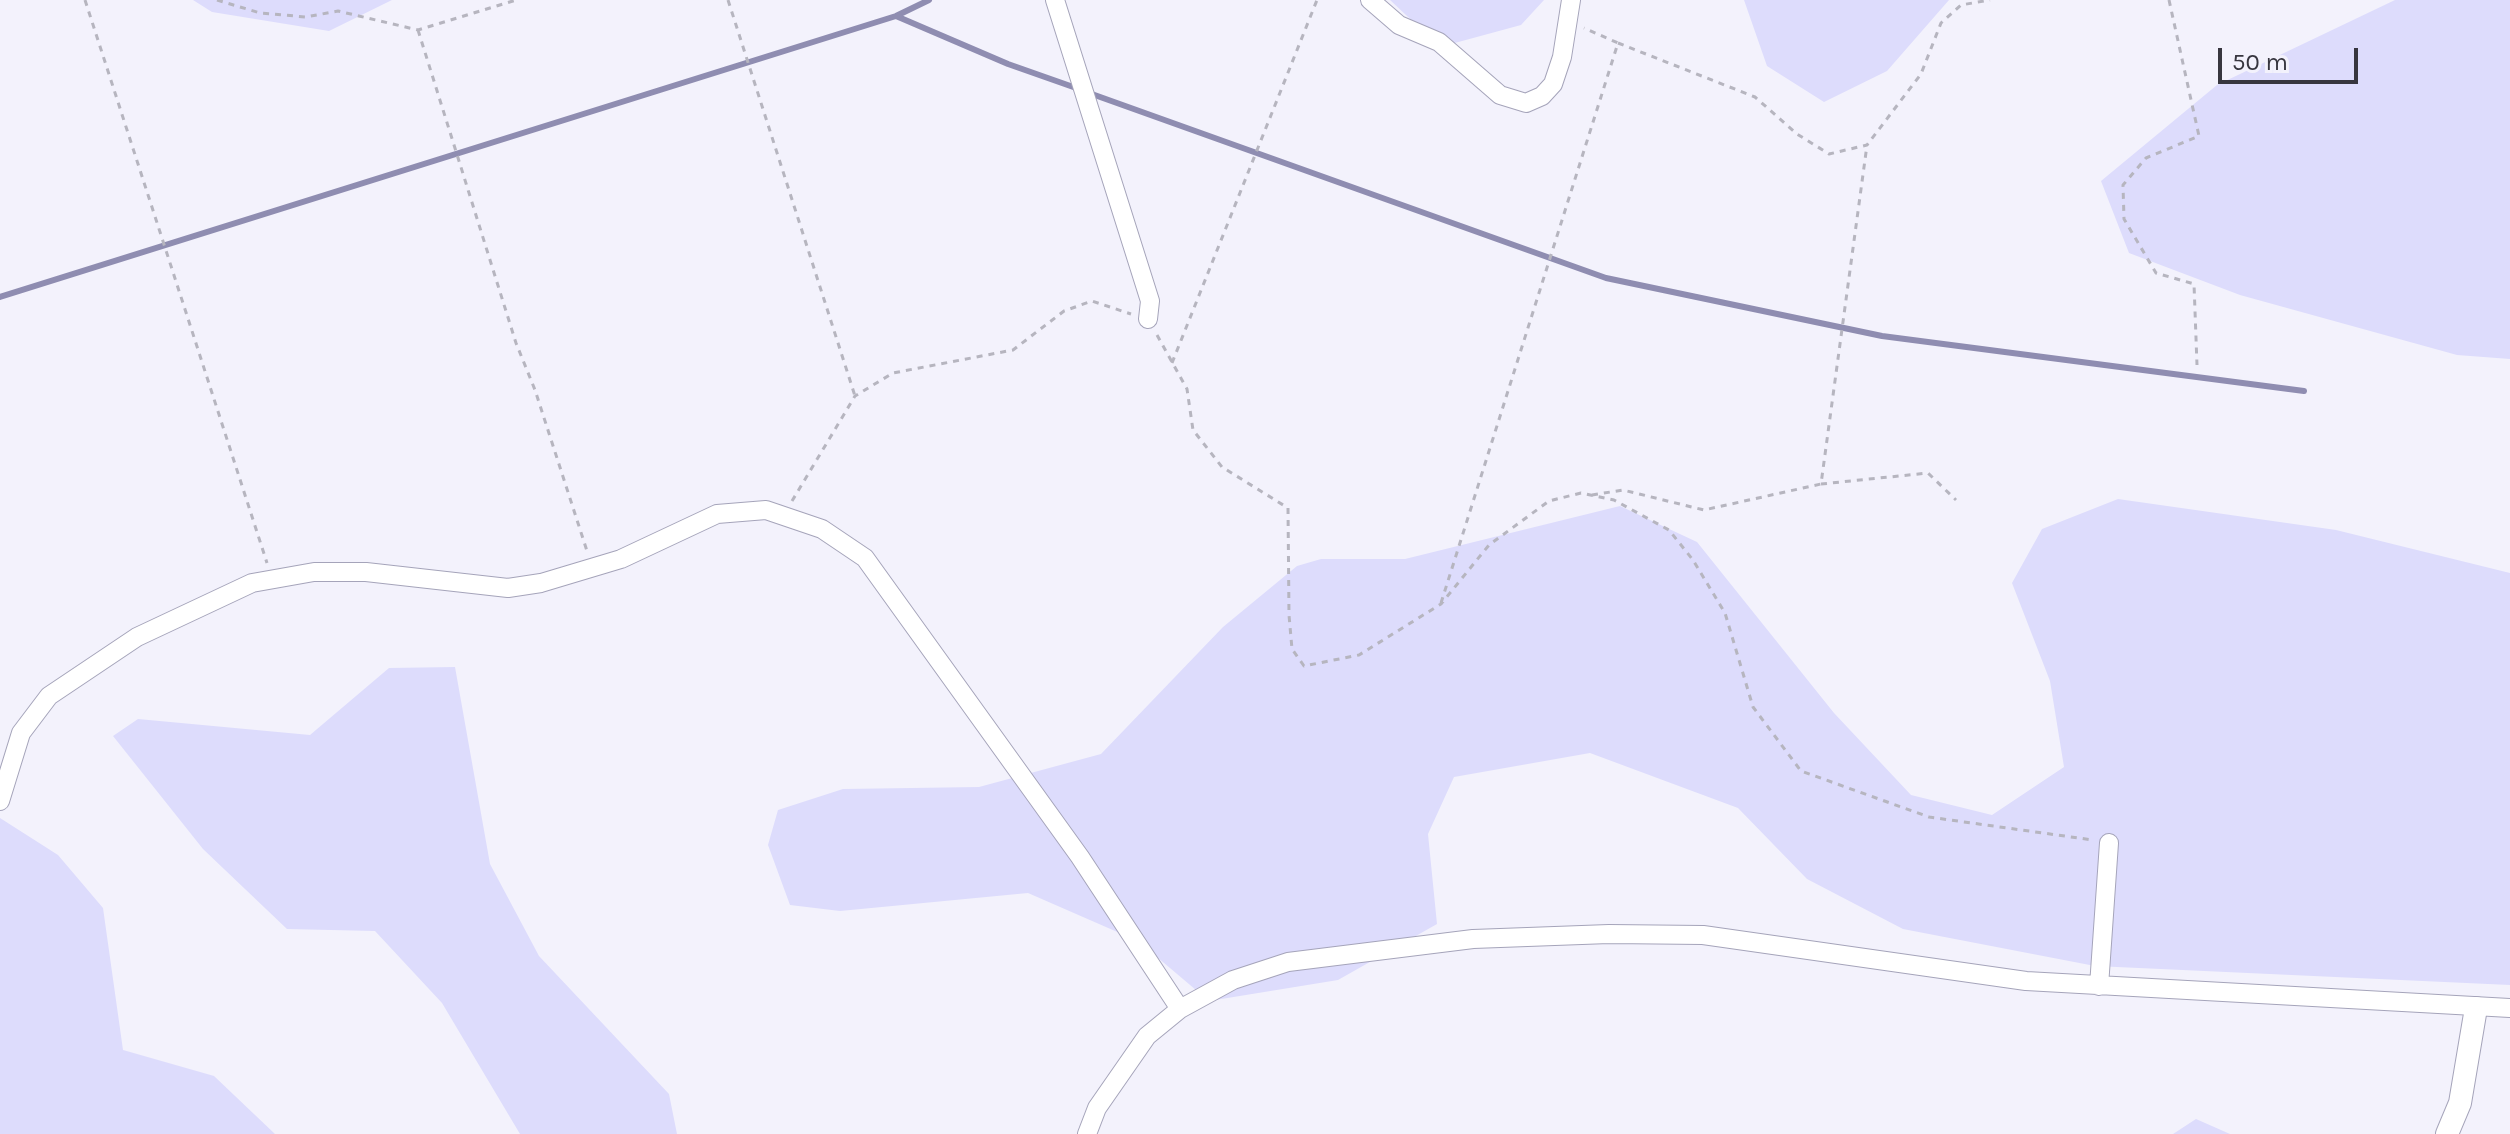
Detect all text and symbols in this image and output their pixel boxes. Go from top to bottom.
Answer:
scale bar [2222,32,2362,82]
text: 50 m [2232,48,2288,76]

